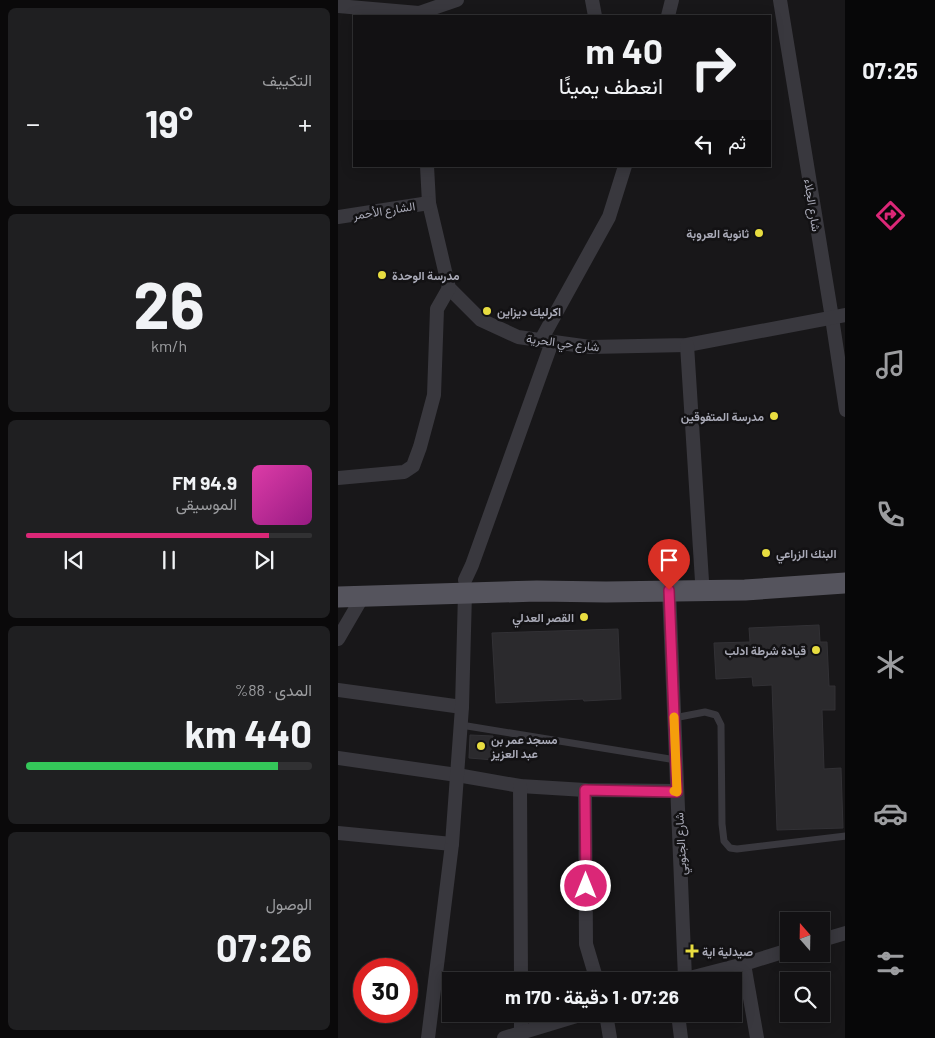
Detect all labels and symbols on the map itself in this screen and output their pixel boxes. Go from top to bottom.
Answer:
street label: شارع الجلاء [799,178,824,233]
street label: الشارع الأحمر [351,198,416,225]
place label: ثانوية العروبة [686,226,749,242]
marker: ثانوية العروبة [753,227,765,239]
place label: مدرسة الوحدة [392,268,460,284]
marker: مدرسة الوحدة [376,269,388,281]
place label: اكرليك ديزاين [497,304,561,320]
marker: اكرليك ديزاين [481,305,493,317]
street label: شارع حي الحرية [525,331,600,357]
place label: مدرسة المتفوقين [681,409,764,425]
marker: مدرسة المتفوقين [768,410,780,422]
pin [648,539,690,590]
place label: البنك الزراعي [776,546,837,564]
marker: البنك الزراعي [760,547,772,559]
place label: القصر العدلي [512,610,574,628]
marker: القصر العدلي [578,611,590,623]
place label: قيادة شرطة ادلب [724,643,806,659]
marker: قيادة شرطة ادلب [810,644,822,656]
place label: مسجد عمر بن عبد العزيز [490,732,558,762]
marker: مسجد عمر بن عبد العزيز [475,740,487,752]
street label: شارع الجنوبي [671,812,693,876]
position arrow [559,859,611,911]
north arrow [780,912,830,962]
place label: صيدلية اية [702,944,753,959]
marker: صيدلية اية [686,945,698,957]
speed limit sign: 30 [353,958,418,1023]

